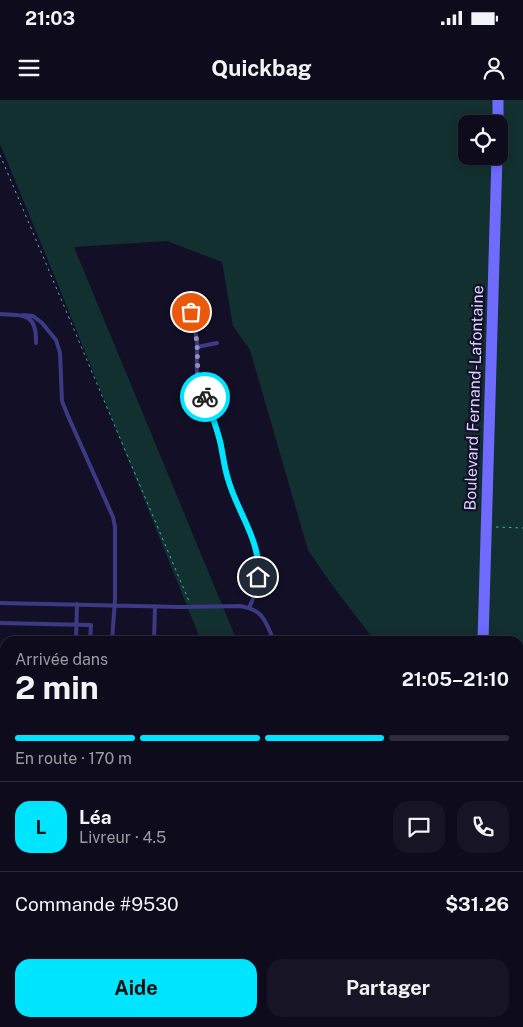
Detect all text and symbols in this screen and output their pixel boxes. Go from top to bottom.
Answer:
text: 21:03 [25,7,75,29]
icon: menu [15,54,43,82]
icon: person [480,54,508,82]
text: Quickbag [211,55,312,81]
map controls [458,115,508,165]
button: locate [458,115,508,165]
street label: Boulevard Fernand-Lafontaine [461,285,487,511]
pin [170,291,212,333]
icon: bag [177,298,205,326]
courier [180,372,230,422]
icon: bike [191,383,219,411]
pin [237,556,279,598]
icon: home [244,563,272,591]
text: Arrivée dans [15,650,108,669]
text: 21:05–21:10 [402,668,509,690]
text: 2 min [15,669,99,706]
text: En route · 170 m [15,749,132,768]
button: chat [393,801,445,853]
button: phone [457,801,509,853]
text: Léa [79,806,111,828]
text: L [36,816,46,838]
text: Livreur · 4.5 [79,828,166,847]
text: Commande #9530 [15,893,179,915]
text: $31.26 [445,893,509,915]
button: Aide [15,959,257,1017]
button: Partager [267,959,509,1017]

